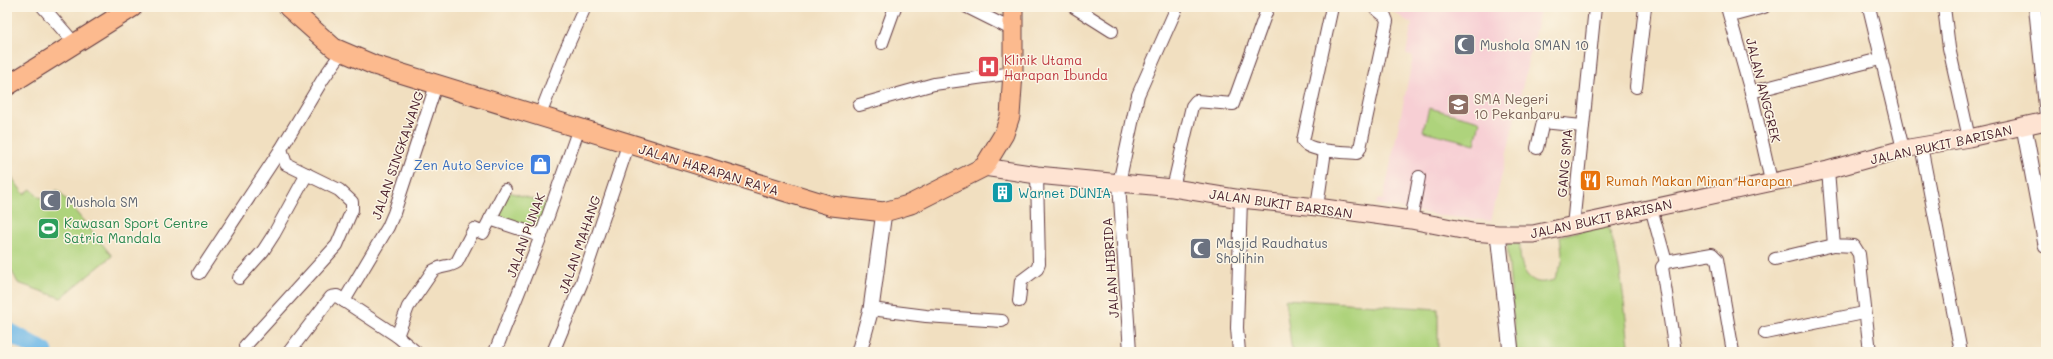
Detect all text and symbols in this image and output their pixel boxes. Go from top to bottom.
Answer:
mosque icon: Mushola SMAN 10 [1451,31,1477,57]
place label: Mushola SMAN 10 [1480,36,1589,53]
street label: JALAN ANGGREK [1743,36,1785,144]
place label: Klinik Utama Harapan Ibunda [1004,51,1108,83]
hospital icon: Klinik Utama Harapan Ibunda [976,53,1002,79]
street label: JALAN SINGKAWANG [367,88,427,221]
place label: SMA Negeri 10 Pekanbaru [1474,90,1560,122]
school or university icon: SMA Negeri 10 Pekanbaru [1446,92,1472,118]
street label: JALAN BUKIT BARISAN [1869,121,2013,167]
street label: GANG SMA [1553,128,1575,198]
street label: JALAN HARAPAN RAYA [637,140,781,198]
shop icon: Zen Auto Service [527,151,553,177]
place label: Zen Auto Service [414,156,524,173]
restaurant icon: Rumah Makan Minan Harapan [1578,167,1604,193]
place label: Rumah Makan Minan Harapan [1606,172,1793,189]
building icon: Warnet DUNIA [990,179,1016,205]
place label: Warnet DUNIA [1018,184,1111,201]
street label: JALAN BUKIT BARISAN [1208,185,1354,221]
mosque icon: Mushola SM [38,188,64,214]
street label: JALAN PUNAK [502,190,548,280]
street label: JALAN MAHANG [554,192,604,295]
place label: Mushola SM [66,193,138,210]
street label: JALAN BUKIT BARISAN [1529,195,1673,241]
place label: Kawasan Sport Centre Satria Mandala [64,214,208,246]
sports icon: Kawasan Sport Centre Satria Mandala [35,216,61,242]
street label: JALAN HIBRIDA [1098,217,1122,319]
place label: Masjid Raudhatus Sholihin [1216,234,1328,266]
mosque icon: Masjid Raudhatus Sholihin [1188,236,1214,262]

